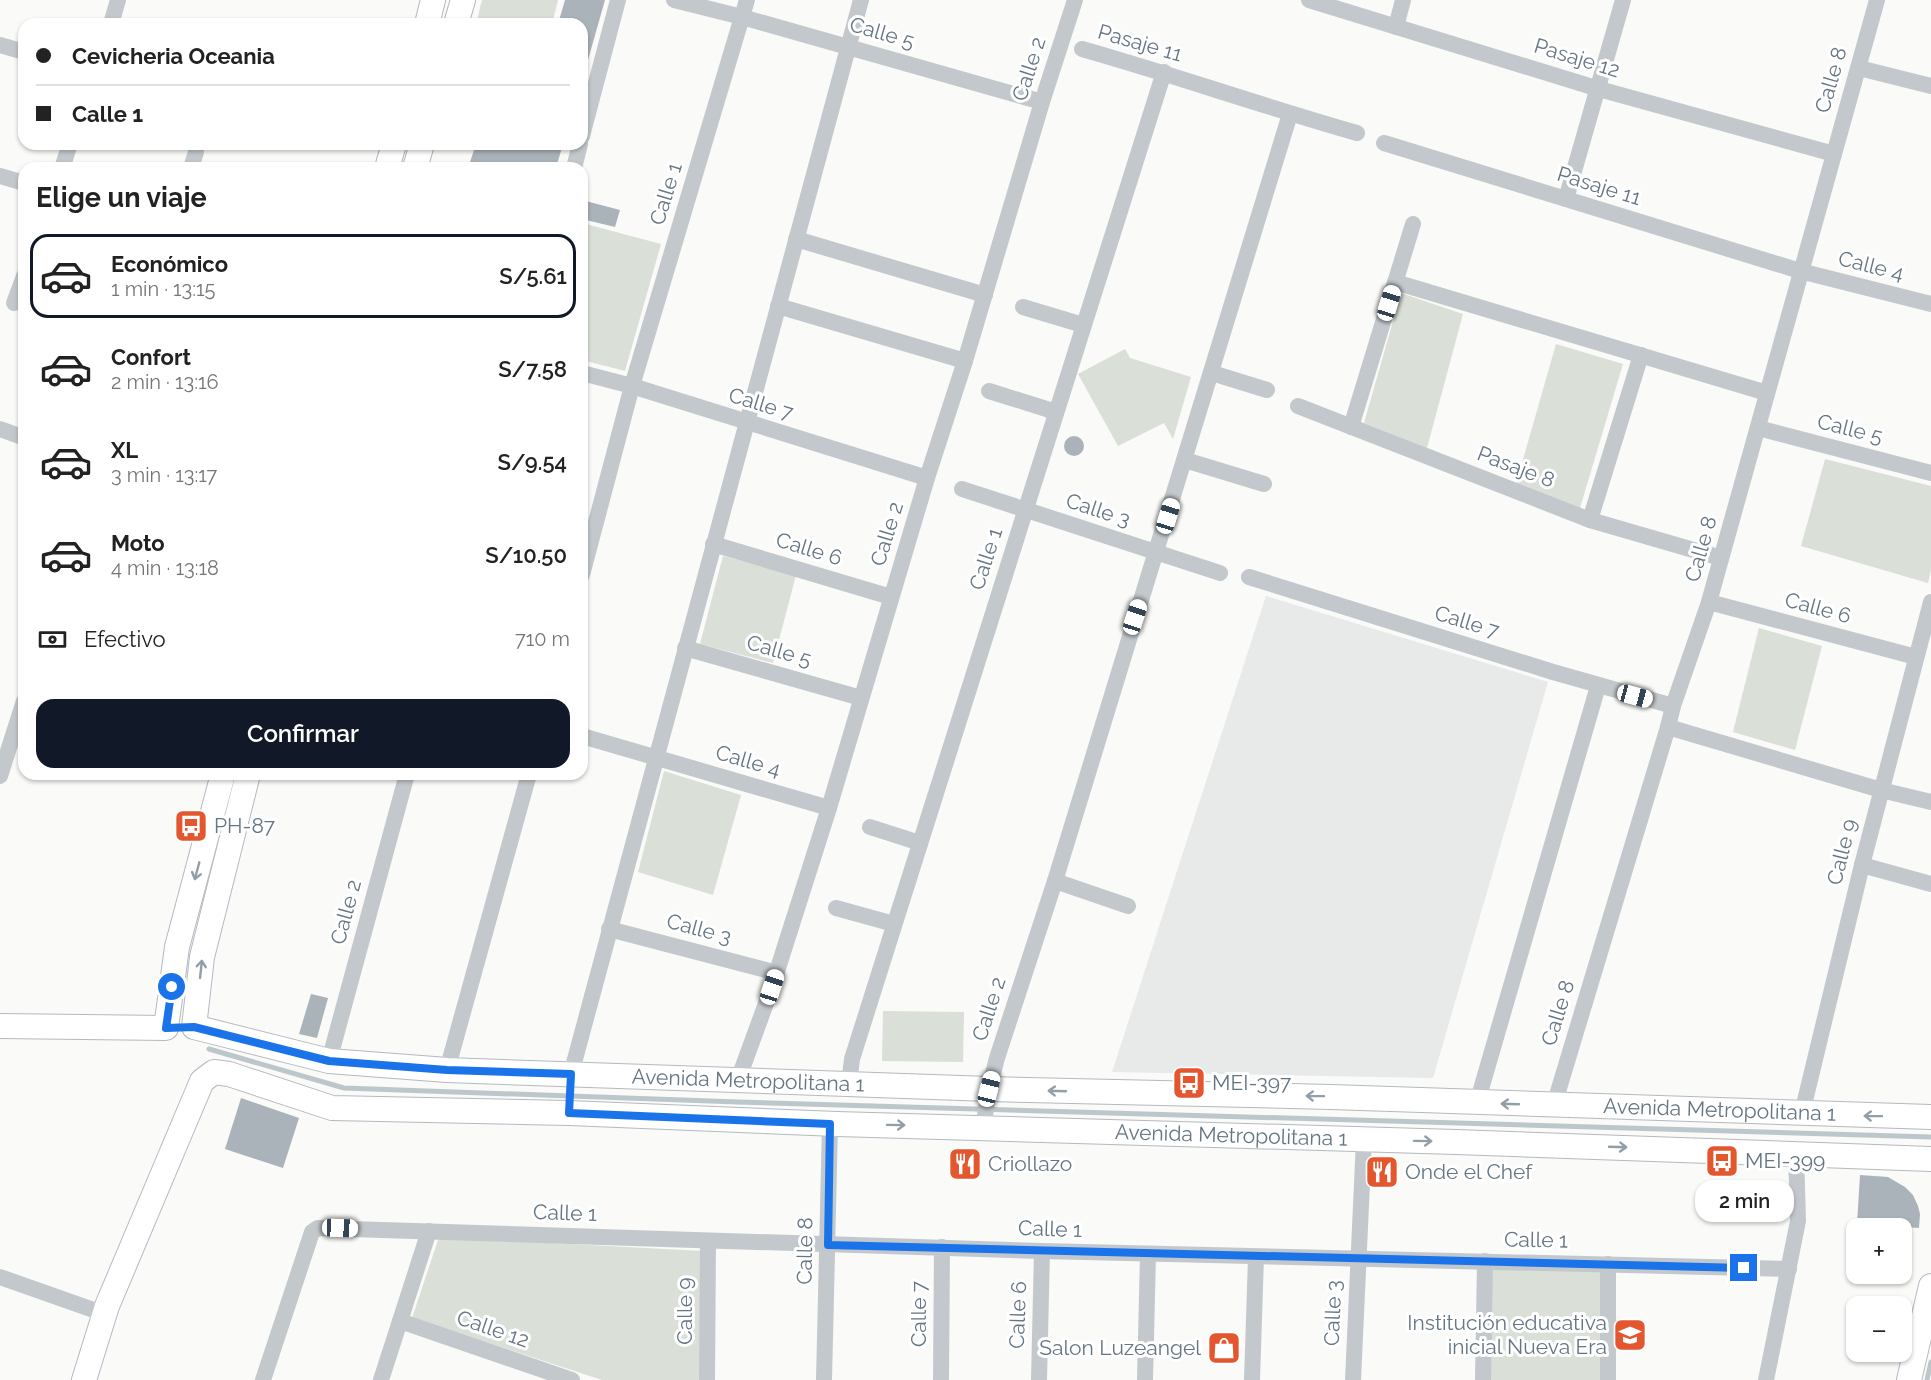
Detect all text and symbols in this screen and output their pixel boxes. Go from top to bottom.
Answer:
street label: Calle 5 [847,11,918,54]
street label: Pasaje 11 [1095,19,1185,66]
street label: Pasaje 12 [1531,33,1623,82]
street label: Calle 2 [1006,34,1051,104]
text: Cevicheria Oceania [72,43,275,69]
street label: Calle 8 [1809,44,1852,116]
text: Calle 1 [72,101,143,127]
street label: Calle 1 [644,160,687,228]
street label: Pasaje 11 [1554,161,1644,210]
text: Elige un viaje [36,182,207,213]
street label: Calle 4 [1836,245,1906,286]
icon: car [39,249,93,303]
text: Económico [111,251,228,277]
text: S/5.61 [499,263,567,289]
text: 1 min · 13:15 [111,277,216,301]
car [1375,283,1403,323]
icon: car [39,342,93,396]
text: Confort [111,344,191,370]
text: S/7.58 [498,356,567,382]
text: 2 min · 13:16 [111,370,219,394]
street label: Calle 7 [726,382,797,425]
street label: Calle 5 [1815,408,1885,449]
icon: car [39,435,93,489]
text: XL [111,437,138,463]
street label: Pasaje 8 [1474,440,1558,493]
text: S/9.54 [497,449,567,475]
text: 3 min · 13:17 [111,463,217,487]
street label: Calle 3 [1063,487,1133,532]
car [1154,496,1182,536]
street label: Calle 2 [865,499,908,569]
street label: Calle 8 [1679,513,1722,585]
street label: Calle 1 [964,525,1007,593]
street label: Calle 6 [773,527,845,570]
icon: car [39,528,93,582]
text: Moto [111,530,165,556]
text: S/10.50 [485,542,567,568]
text: 4 min · 13:18 [111,556,219,580]
street label: Calle 6 [1782,587,1854,628]
car [1121,597,1149,637]
street label: Calle 7 [1432,600,1503,643]
icon: cash [36,623,69,656]
text: Efectivo [84,626,166,652]
text: 710 m [515,627,570,651]
street label: Calle 5 [744,629,815,672]
car [1615,683,1655,709]
button: Confirmar [36,699,570,768]
street label: Calle 4 [713,739,784,782]
bus stop icon: PH-87 [173,808,209,844]
place label: PH-87 [214,813,276,838]
street label: Calle 9 [1821,816,1862,888]
one-way arrow [191,861,202,880]
street label: Calle 2 [325,877,366,947]
street label: Calle 3 [664,908,734,949]
one-way arrow [195,960,206,980]
car [758,967,786,1007]
route start [158,973,185,1000]
street label: Calle 2 [966,974,1011,1044]
street label: Calle 8 [1536,977,1579,1049]
street label: Avenida Metropolitana 1 [631,1063,865,1097]
bus stop icon: MEI-397 [1171,1065,1207,1101]
car [976,1069,1002,1109]
place label: MEI-397 [1212,1070,1292,1095]
one-way arrow [1047,1086,1067,1097]
one-way arrow [1305,1091,1325,1102]
street label: Avenida Metropolitana 1 [1603,1093,1836,1126]
one-way arrow [1500,1098,1520,1109]
one-way arrow [1863,1110,1883,1122]
one-way arrow [885,1119,905,1131]
street label: Avenida Metropolitana 1 [1115,1119,1348,1151]
one-way arrow [1412,1136,1432,1147]
one-way arrow [1607,1142,1627,1153]
bus stop icon: MEI-399 [1704,1143,1740,1179]
restaurant icon: Criollazo [947,1146,983,1182]
place label: MEI-399 [1745,1148,1825,1173]
place label: Criollazo [988,1151,1072,1176]
restaurant icon: Onde el Chef [1364,1154,1400,1190]
place label: Onde el Chef [1405,1159,1533,1184]
callout: 2 min [1694,1181,1794,1223]
text: 2 min [1719,1189,1770,1213]
street label: Calle 1 [533,1199,597,1226]
street label: Calle 1 [1018,1215,1082,1242]
street label: Calle 8 [791,1217,818,1285]
car [322,1218,358,1238]
map controls [1846,1218,1912,1362]
button: + [1846,1218,1912,1284]
street label: Calle 1 [1504,1226,1568,1253]
route end [1730,1254,1757,1281]
street label: Calle 9 [672,1277,697,1345]
street label: Calle 3 [1319,1279,1346,1346]
street label: Calle 7 [906,1280,931,1347]
street label: Calle 6 [1004,1281,1031,1349]
button: − [1846,1296,1912,1362]
street label: Calle 12 [454,1305,533,1353]
place label: Institución educativa inicial Nueva Era [1407,1310,1607,1359]
school or university icon: Institución educativa inicial Nueva Era [1612,1317,1648,1353]
shop icon: Salon Luzeangel [1206,1330,1242,1366]
place label: Salon Luzeangel [1039,1335,1201,1360]

